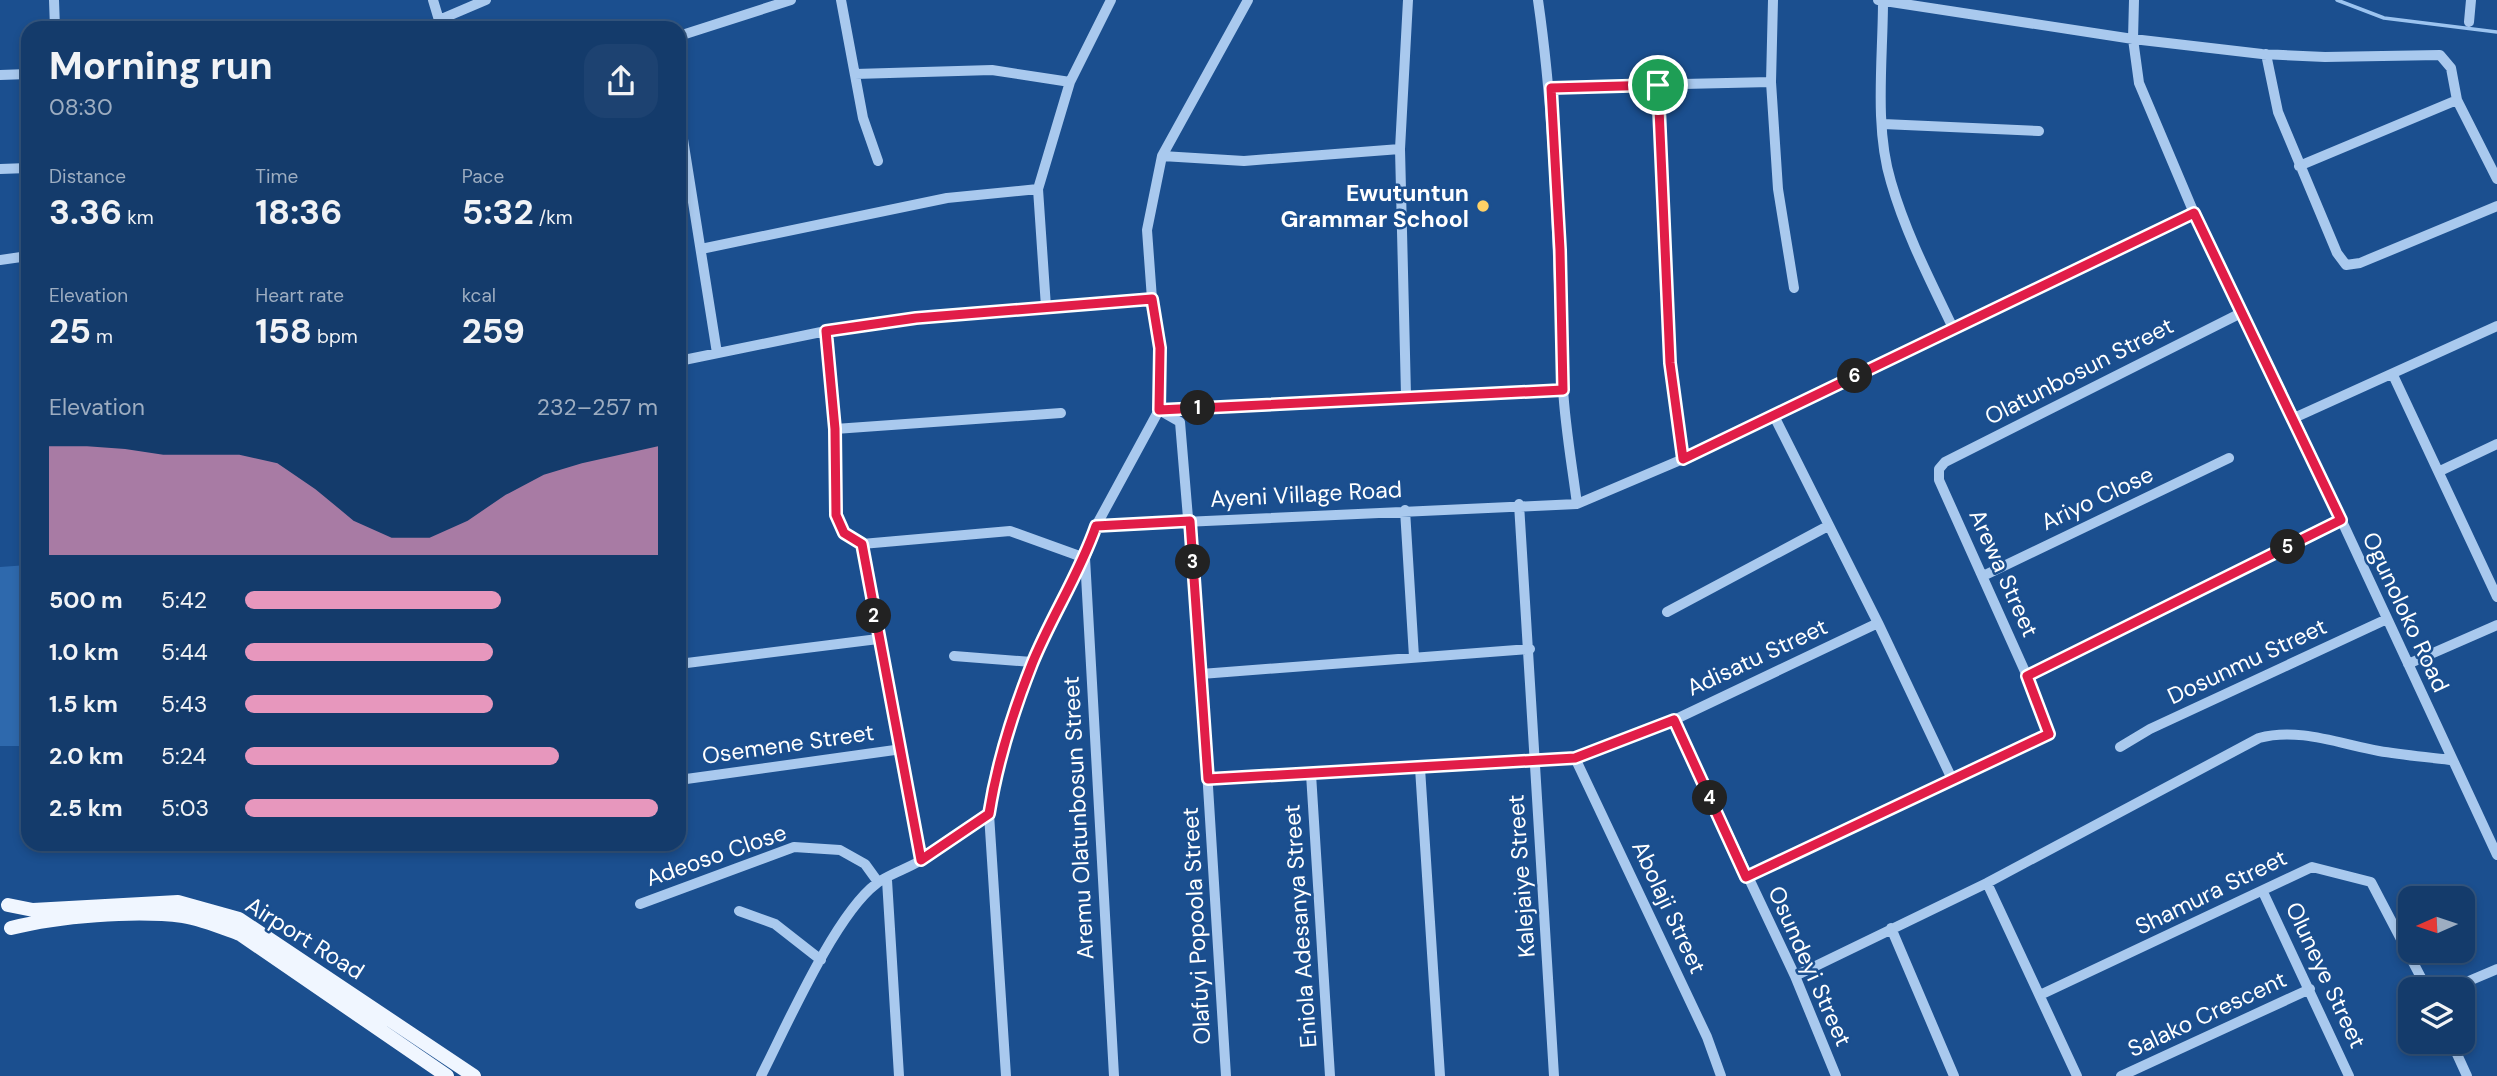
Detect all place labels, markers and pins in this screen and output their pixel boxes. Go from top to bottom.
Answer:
pin [1628,55,1688,115]
place label: Ewutuntun Grammar School [1280,178,1469,234]
marker: Ewutuntun Grammar School [1475,198,1491,214]
pin: 6 [1838,358,1872,394]
pin: 1 [1180,390,1216,426]
pin: 5 [2270,530,2306,564]
pin: 3 [1176,544,1210,580]
pin: 2 [856,598,892,634]
pin: 4 [1692,780,1728,816]

